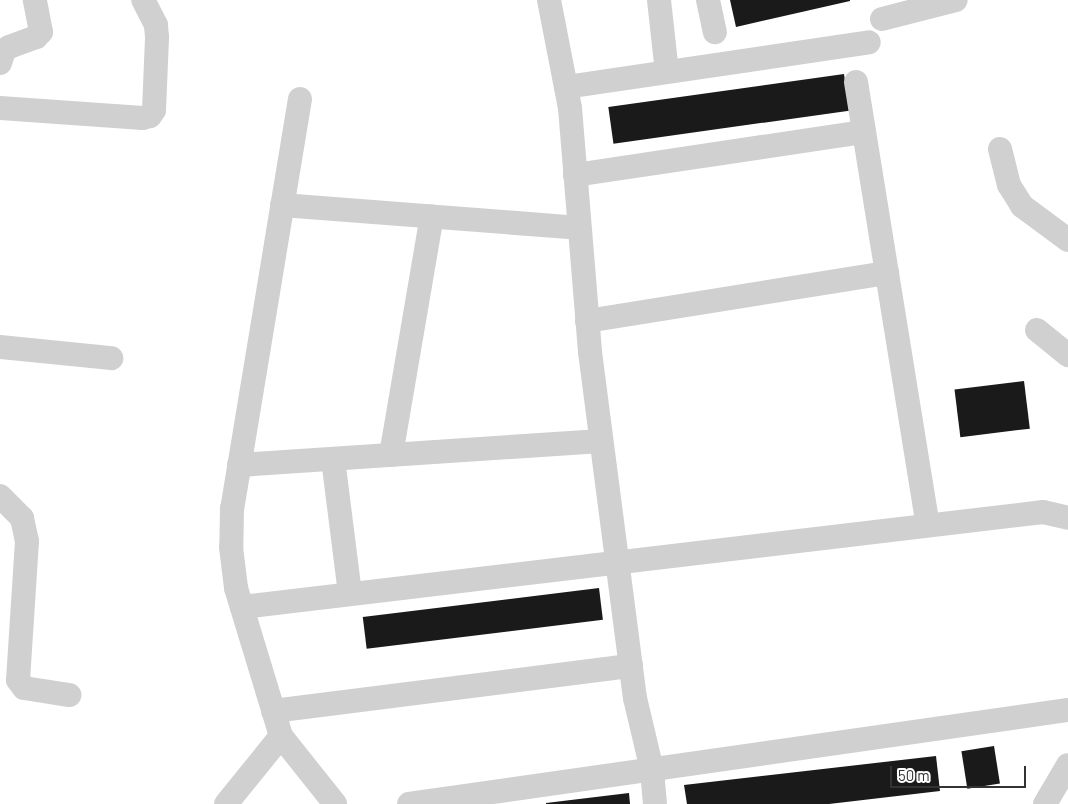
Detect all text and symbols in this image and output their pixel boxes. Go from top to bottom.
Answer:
scale bar [893,756,1029,788]
text: 50 m [898,766,930,784]

